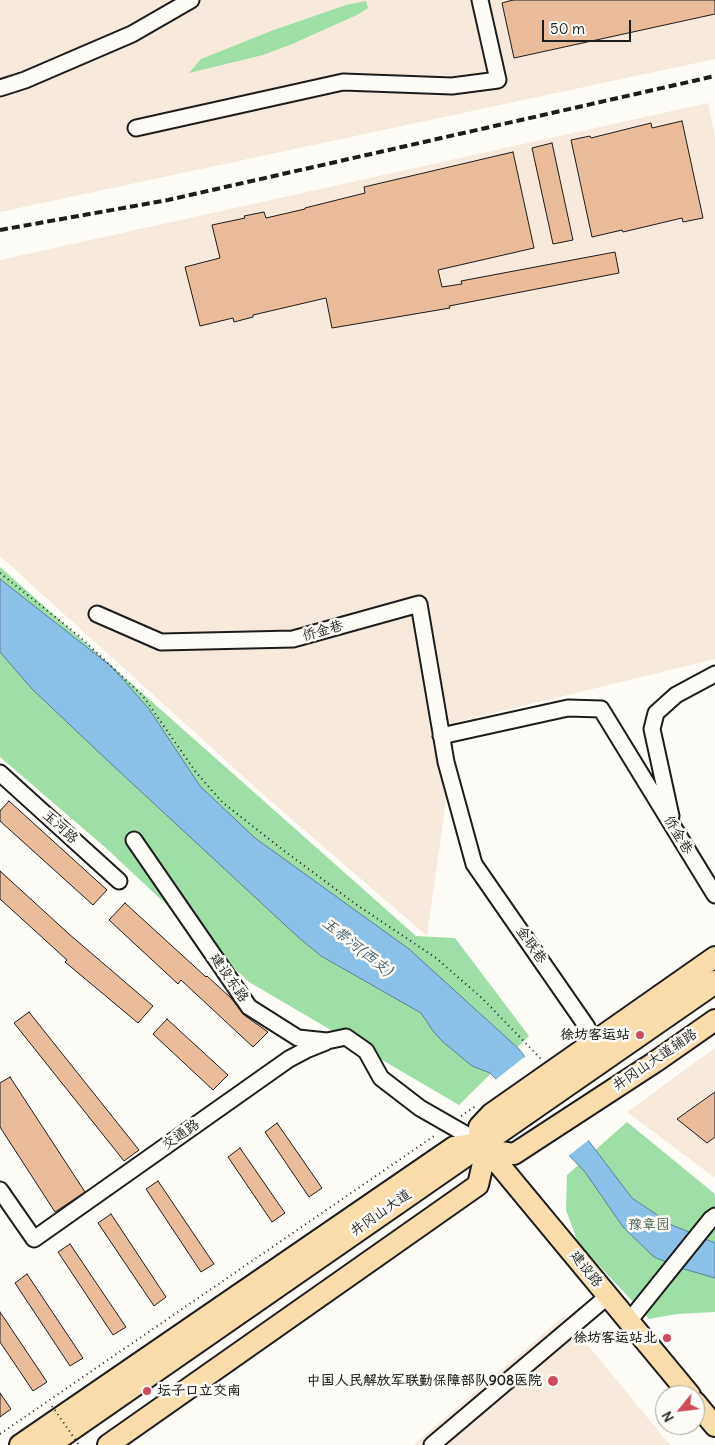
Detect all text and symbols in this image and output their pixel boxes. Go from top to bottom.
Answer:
scale bar [545,10,634,42]
text: 50 m [550,19,585,38]
street label: 侨金巷 [300,617,346,645]
street label: 玉河路 [39,807,81,847]
street label: 侨金巷 [660,813,696,857]
water label: 玉带河(西支) [318,914,396,980]
street label: 金联巷 [512,923,550,967]
street label: 建设东路 [206,950,252,1006]
street label: 井冈山大道辅路 [610,1026,700,1094]
place label: 徐坊客运站 [560,1027,630,1043]
marker: 徐坊客运站 [634,1029,646,1041]
street label: 交通路 [159,1116,203,1154]
street label: 井冈山大道 [348,1186,414,1240]
park label: 豫章园 [628,1217,670,1233]
street label: 建设路 [566,1247,606,1291]
place label: 徐坊客运站北 [573,1330,657,1346]
marker: 徐坊客运站北 [661,1332,673,1344]
place label: 中国人民解放军联勤保障部队908医院 [307,1373,542,1389]
marker: 中国人民解放军联勤保障部队908医院 [546,1374,560,1388]
place label: 坛子口立交南 [157,1383,241,1399]
marker: 坛子口立交南 [141,1385,153,1397]
north arrow [655,1385,705,1435]
text: N [658,1408,678,1425]

